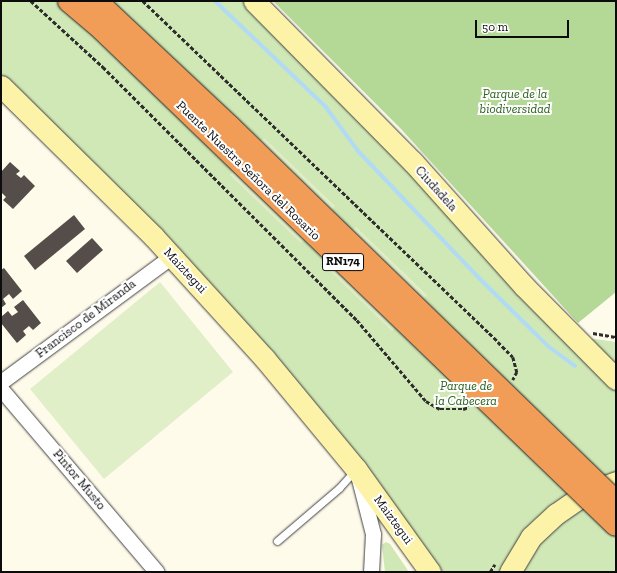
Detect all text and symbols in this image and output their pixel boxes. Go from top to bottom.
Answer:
scale bar [477,12,571,38]
text: 50 m [482,20,508,34]
park label: Parque de la biodiversidad [480,87,550,118]
street label: Puente Nuestra Señora del Rosario [173,98,323,244]
street label: Ciudadela [412,163,460,215]
street label: Maiztegui [160,245,210,297]
road number: RN174 [322,252,364,272]
street label: Francisco de Miranda [33,276,139,362]
park label: Parque de la Cabecera [435,379,497,410]
street label: Pintor Musto [49,447,109,513]
street label: Maiztegui [370,493,416,547]

